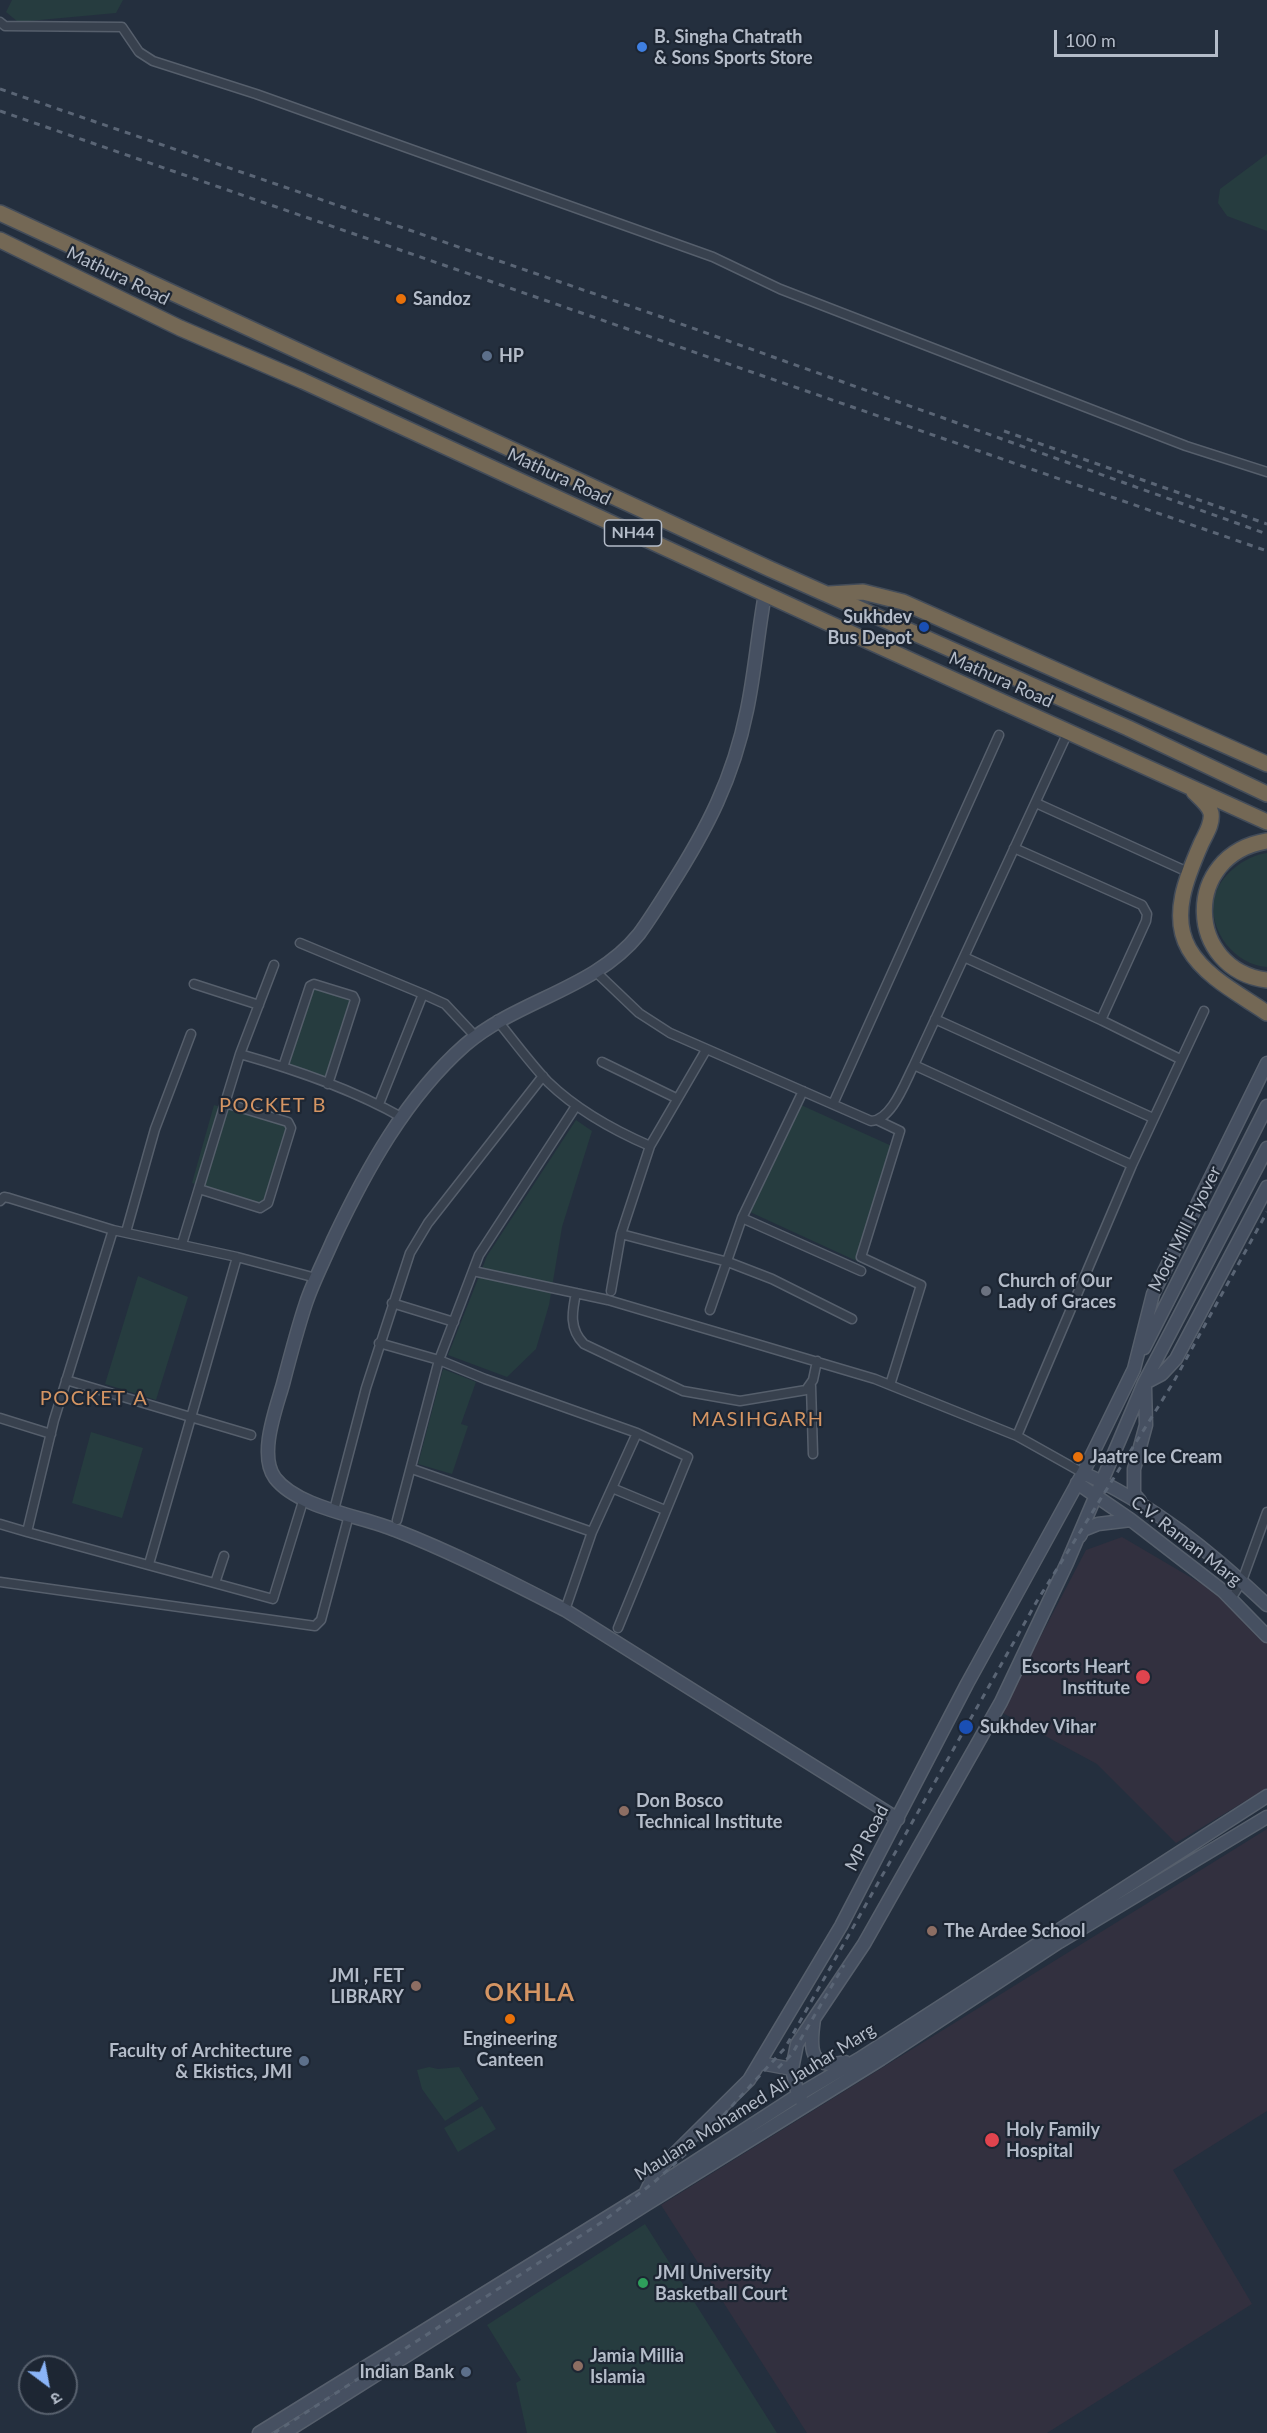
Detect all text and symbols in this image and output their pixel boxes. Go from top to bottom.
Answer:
scale bar [1057,18,1220,56]
place label: B. Singha Chatrath & Sons Sports Store [654,26,812,68]
text: 100 m [1065,29,1116,51]
marker: B. Singha Chatrath & Sons Sports Store [635,40,649,54]
street label: Mathura Road [63,242,173,310]
place label: Sandoz [413,288,471,310]
marker: Sandoz [394,292,408,306]
place label: HP [499,345,524,367]
marker: HP [480,349,494,363]
street label: Mathura Road [504,444,614,510]
road number: NH44 [604,520,662,546]
place label: Sukhdev Bus Depot [828,606,912,648]
marker: Sukhdev Bus Depot [917,620,931,634]
street label: Mathura Road [946,647,1056,713]
district label: POCKET B [219,1094,327,1118]
street label: Modi Mill Flyover [1144,1163,1226,1295]
place label: Church of Our Lady of Graces [998,1270,1116,1312]
marker: Church of Our Lady of Graces [979,1284,993,1298]
district label: POCKET A [40,1387,148,1411]
district label: MASIHGARH [691,1408,825,1432]
place label: Jaatre Ice Cream [1090,1446,1222,1468]
marker: Jaatre Ice Cream [1071,1450,1085,1464]
street label: C.V. Raman Marg [1126,1491,1246,1591]
place label: Escorts Heart Institute [1022,1656,1130,1698]
marker: Escorts Heart Institute [1134,1668,1152,1686]
place label: Sukhdev Vihar [980,1716,1096,1738]
marker: Sukhdev Vihar [957,1718,975,1736]
place label: Don Bosco Technical Institute [636,1790,782,1832]
street label: MP Road [841,1801,893,1875]
marker: Don Bosco Technical Institute [617,1804,631,1818]
place label: The Ardee School [944,1920,1085,1942]
marker: The Ardee School [925,1924,939,1938]
place label: JMI , FET LIBRARY [330,1965,404,2008]
marker: JMI , FET LIBRARY [409,1979,423,1993]
district label: OKHLA [485,1979,575,2007]
marker: Engineering Canteen [503,2012,517,2026]
street label: Maulana Mohamed Ali Jauhar Marg [631,2019,879,2185]
place label: Engineering Canteen [463,2028,557,2070]
place label: Faculty of Architecture & Ekistics, JMI [109,2040,292,2082]
marker: Faculty of Architecture & Ekistics, JMI [297,2054,311,2068]
place label: Holy Family Hospital [1006,2119,1100,2162]
marker: Holy Family Hospital [983,2131,1001,2149]
place label: JMI University Basketball Court [655,2262,787,2304]
marker: JMI University Basketball Court [636,2276,650,2290]
place label: Jamia Millia Islamia [590,2345,684,2388]
north arrow [18,2355,78,2415]
marker: Jamia Millia Islamia [571,2359,585,2373]
place label: Indian Bank [360,2361,454,2383]
marker: Indian Bank [459,2365,473,2379]
text: उ [48,2388,66,2410]

